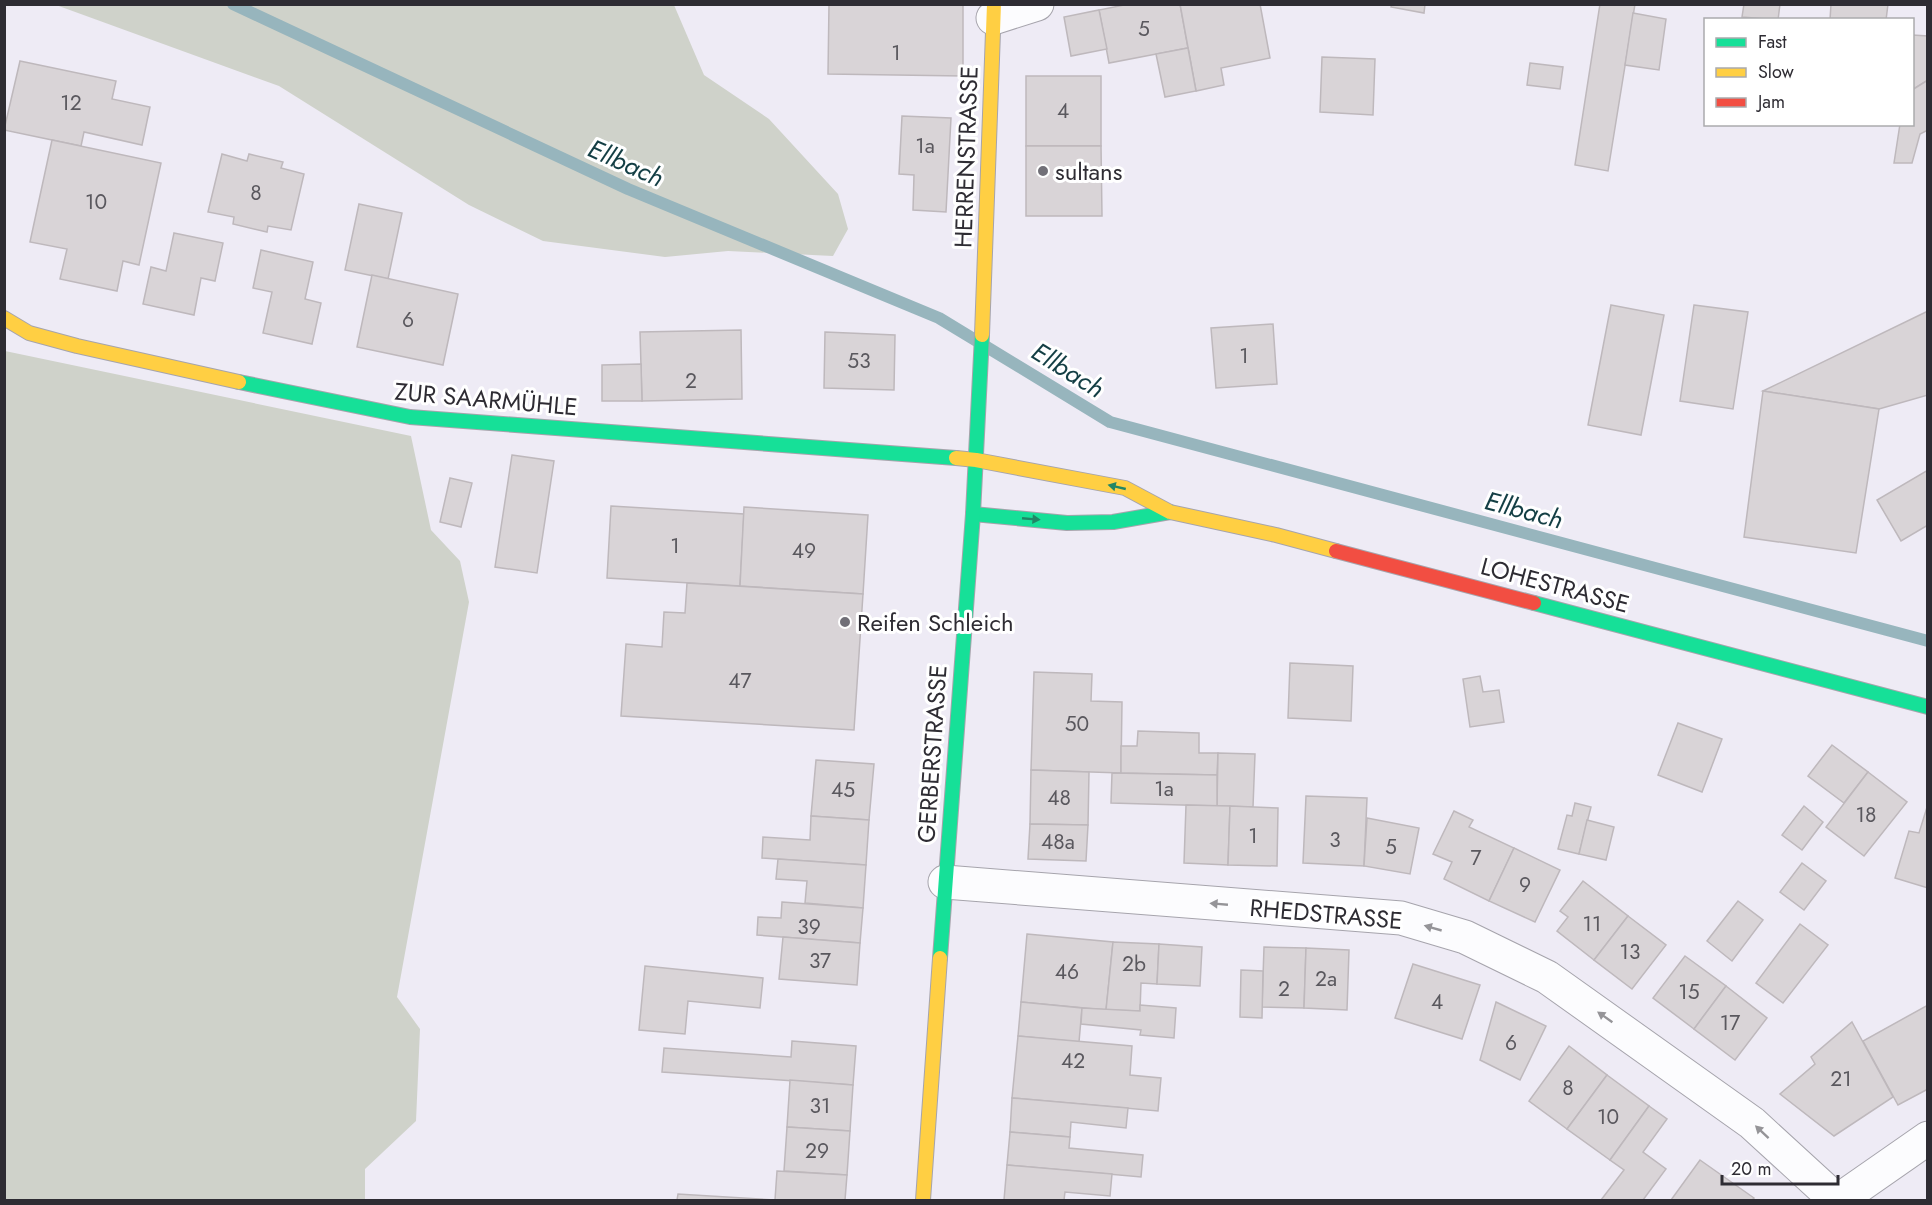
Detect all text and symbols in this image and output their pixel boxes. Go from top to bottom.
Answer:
house number: 5 [1138,14,1150,44]
legend [1704,18,1914,126]
text: Fast [1758,29,1787,55]
house number: 1 [891,38,901,68]
text: Slow [1758,59,1795,85]
street label: HERRENSTRASSE [945,65,987,249]
house number: 12 [60,88,82,118]
text: Jam [1756,89,1785,115]
house number: 4 [1057,96,1069,126]
water label: Ellbach [582,129,670,197]
house number: 1a [915,131,935,161]
place label: sultans [1055,154,1122,189]
marker: sultans [1036,164,1050,178]
house number: 8 [250,178,262,208]
house number: 10 [85,187,107,217]
house number: 6 [402,305,414,335]
water label: Ellbach [1024,333,1112,407]
house number: 1 [1239,341,1249,371]
house number: 53 [847,346,871,376]
house number: 2 [685,366,697,396]
street label: ZUR SAARMÜHLE [393,374,579,424]
water label: Ellbach [1481,481,1567,539]
one-way arrow [1108,482,1127,492]
one-way arrow [1022,514,1041,524]
house number: 1 [670,531,680,561]
house number: 49 [792,536,816,566]
street label: LOHESTRASSE [1477,548,1633,622]
place label: Reifen Schleich [857,605,1013,640]
marker: Reifen Schleich [838,615,852,629]
street label: GERBERSTRASSE [908,664,956,844]
house number: 47 [728,666,752,696]
house number: 50 [1065,709,1089,739]
house number: 1a [1154,774,1174,804]
house number: 45 [831,775,855,805]
house number: 48 [1047,783,1071,813]
house number: 18 [1856,800,1876,830]
house number: 1 [1248,821,1258,851]
house number: 3 [1329,825,1341,855]
house number: 48a [1041,827,1075,857]
house number: 5 [1385,832,1397,862]
house number: 7 [1470,843,1482,873]
house number: 9 [1519,870,1531,900]
street label: RHEDSTRASSE [1248,890,1404,938]
one-way arrow [1210,899,1229,909]
house number: 11 [1583,909,1601,939]
house number: 39 [797,912,821,942]
one-way arrow [1424,923,1442,932]
house number: 13 [1620,937,1640,967]
house number: 37 [809,946,831,976]
house number: 2b [1122,949,1146,979]
house number: 46 [1055,957,1079,987]
house number: 2a [1315,964,1337,994]
house number: 2 [1278,974,1290,1004]
house number: 15 [1678,977,1700,1007]
house number: 4 [1431,987,1443,1017]
house number: 17 [1720,1008,1740,1038]
one-way arrow [1598,1011,1614,1023]
house number: 6 [1505,1028,1517,1058]
house number: 42 [1061,1046,1085,1076]
house number: 21 [1830,1064,1852,1094]
house number: 8 [1562,1073,1574,1103]
house number: 31 [810,1091,830,1121]
house number: 10 [1597,1102,1619,1132]
one-way arrow [1756,1126,1770,1140]
house number: 29 [805,1136,829,1166]
scale bar [1722,1148,1838,1186]
text: 20 m [1731,1156,1771,1182]

